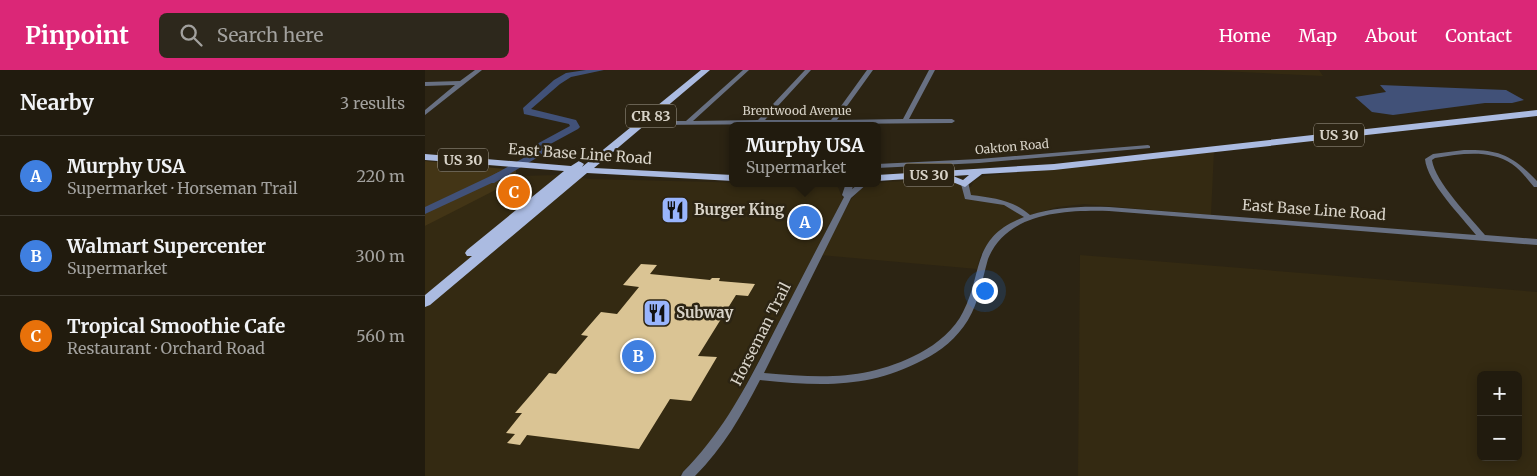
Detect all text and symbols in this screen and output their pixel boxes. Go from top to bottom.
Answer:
search box [159,13,509,58]
text: Pinpoint [25,20,129,51]
icon: search [177,21,205,49]
text: Search here [217,23,323,47]
text: Home [1219,24,1271,47]
text: Map [1299,24,1337,47]
text: About [1365,24,1417,47]
text: Contact [1445,24,1512,47]
text: Nearby [20,89,94,116]
text: 3 results [340,93,405,113]
street label: Brentwood Avenue [743,103,851,118]
road number: CR 83 [626,104,676,128]
popup [729,122,881,187]
road number: US 30 [1314,124,1364,146]
text: Murphy USA [746,133,864,157]
street label: Oakton Road [974,136,1050,157]
street label: East Base Line Road [508,139,653,168]
road number: US 30 [438,148,488,172]
text: Murphy USA [67,154,186,178]
text: Supermarket [746,157,846,177]
road number: US 30 [904,164,954,186]
text: A [30,166,42,186]
text: 220 m [357,166,405,186]
pin: C [498,173,530,211]
text: Supermarket · Horseman Trail [67,178,298,198]
restaurant icon: Burger King [660,195,690,225]
street label: East Base Line Road [1242,195,1387,224]
place label: Burger King [694,200,785,219]
pin: A [789,203,821,241]
text: Walmart Supercenter [67,234,266,258]
text: B [30,246,42,266]
text: 300 m [356,246,405,266]
text: Supermarket [67,258,168,278]
your location [972,278,998,304]
street label: Horseman Trail [726,279,795,389]
restaurant icon: Subway [642,298,672,328]
place label: Subway [676,303,733,322]
text: Tropical Smoothie Cafe [67,314,285,338]
text: C [31,326,41,346]
text: 560 m [356,326,405,346]
pin: B [622,337,654,375]
text: Restaurant · Orchard Road [67,338,265,358]
map controls [1477,371,1522,461]
button: + [1477,371,1522,416]
button: − [1477,416,1522,461]

